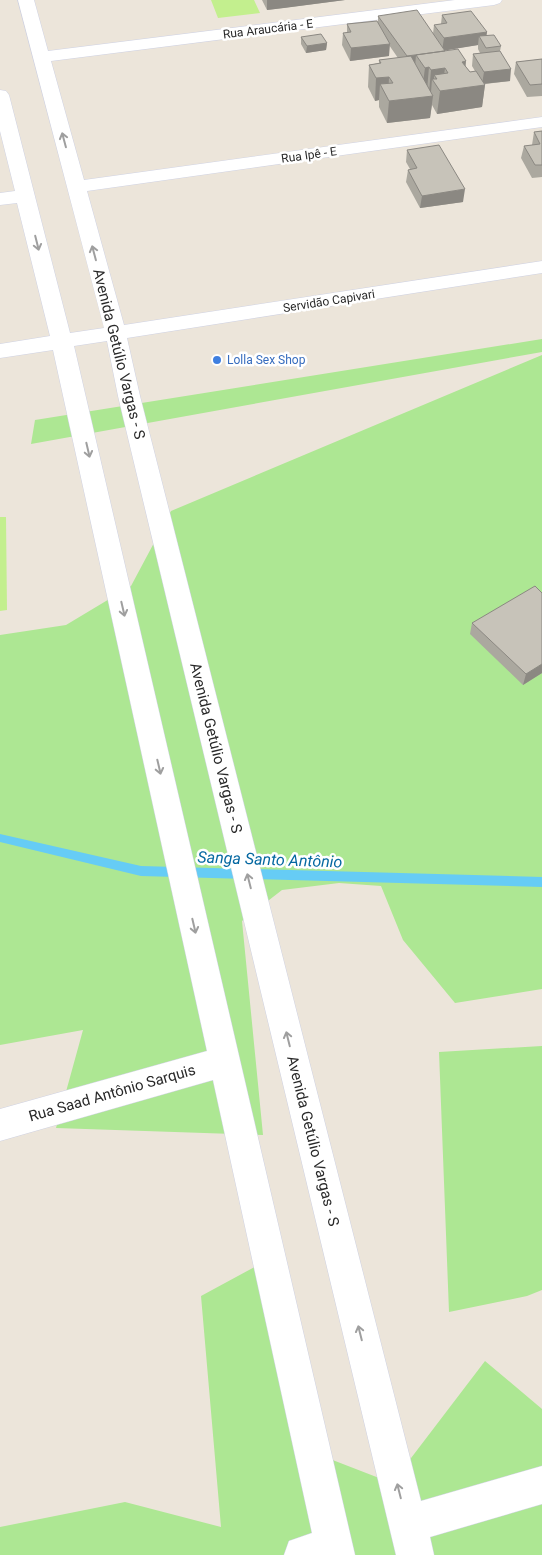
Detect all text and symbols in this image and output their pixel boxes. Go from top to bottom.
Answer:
street label: Rua Araucária - E [222,17,314,41]
one-way arrow [59,133,68,149]
street label: Rua Ipê - E [280,144,338,166]
one-way arrow [33,234,42,250]
one-way arrow [89,245,99,261]
street label: Avenida Getúlio Vargas - S [89,267,149,441]
street label: Servidão Capivari [282,287,376,315]
place label: Lolla Sex Shop [227,353,306,367]
marker: Lolla Sex Shop [211,354,223,366]
one-way arrow [84,442,93,458]
one-way arrow [119,600,128,616]
street label: Avenida Getúlio Vargas - S [186,661,246,835]
one-way arrow [155,759,164,775]
water label: Sanga Santo Antônio [197,847,343,872]
one-way arrow [244,874,253,890]
one-way arrow [190,917,199,933]
one-way arrow [283,1032,292,1048]
street label: Avenida Getúlio Vargas - S [283,1054,343,1228]
street label: Rua Saad Antônio Sarquis [27,1061,197,1125]
one-way arrow [355,1325,364,1341]
one-way arrow [394,1483,403,1499]

